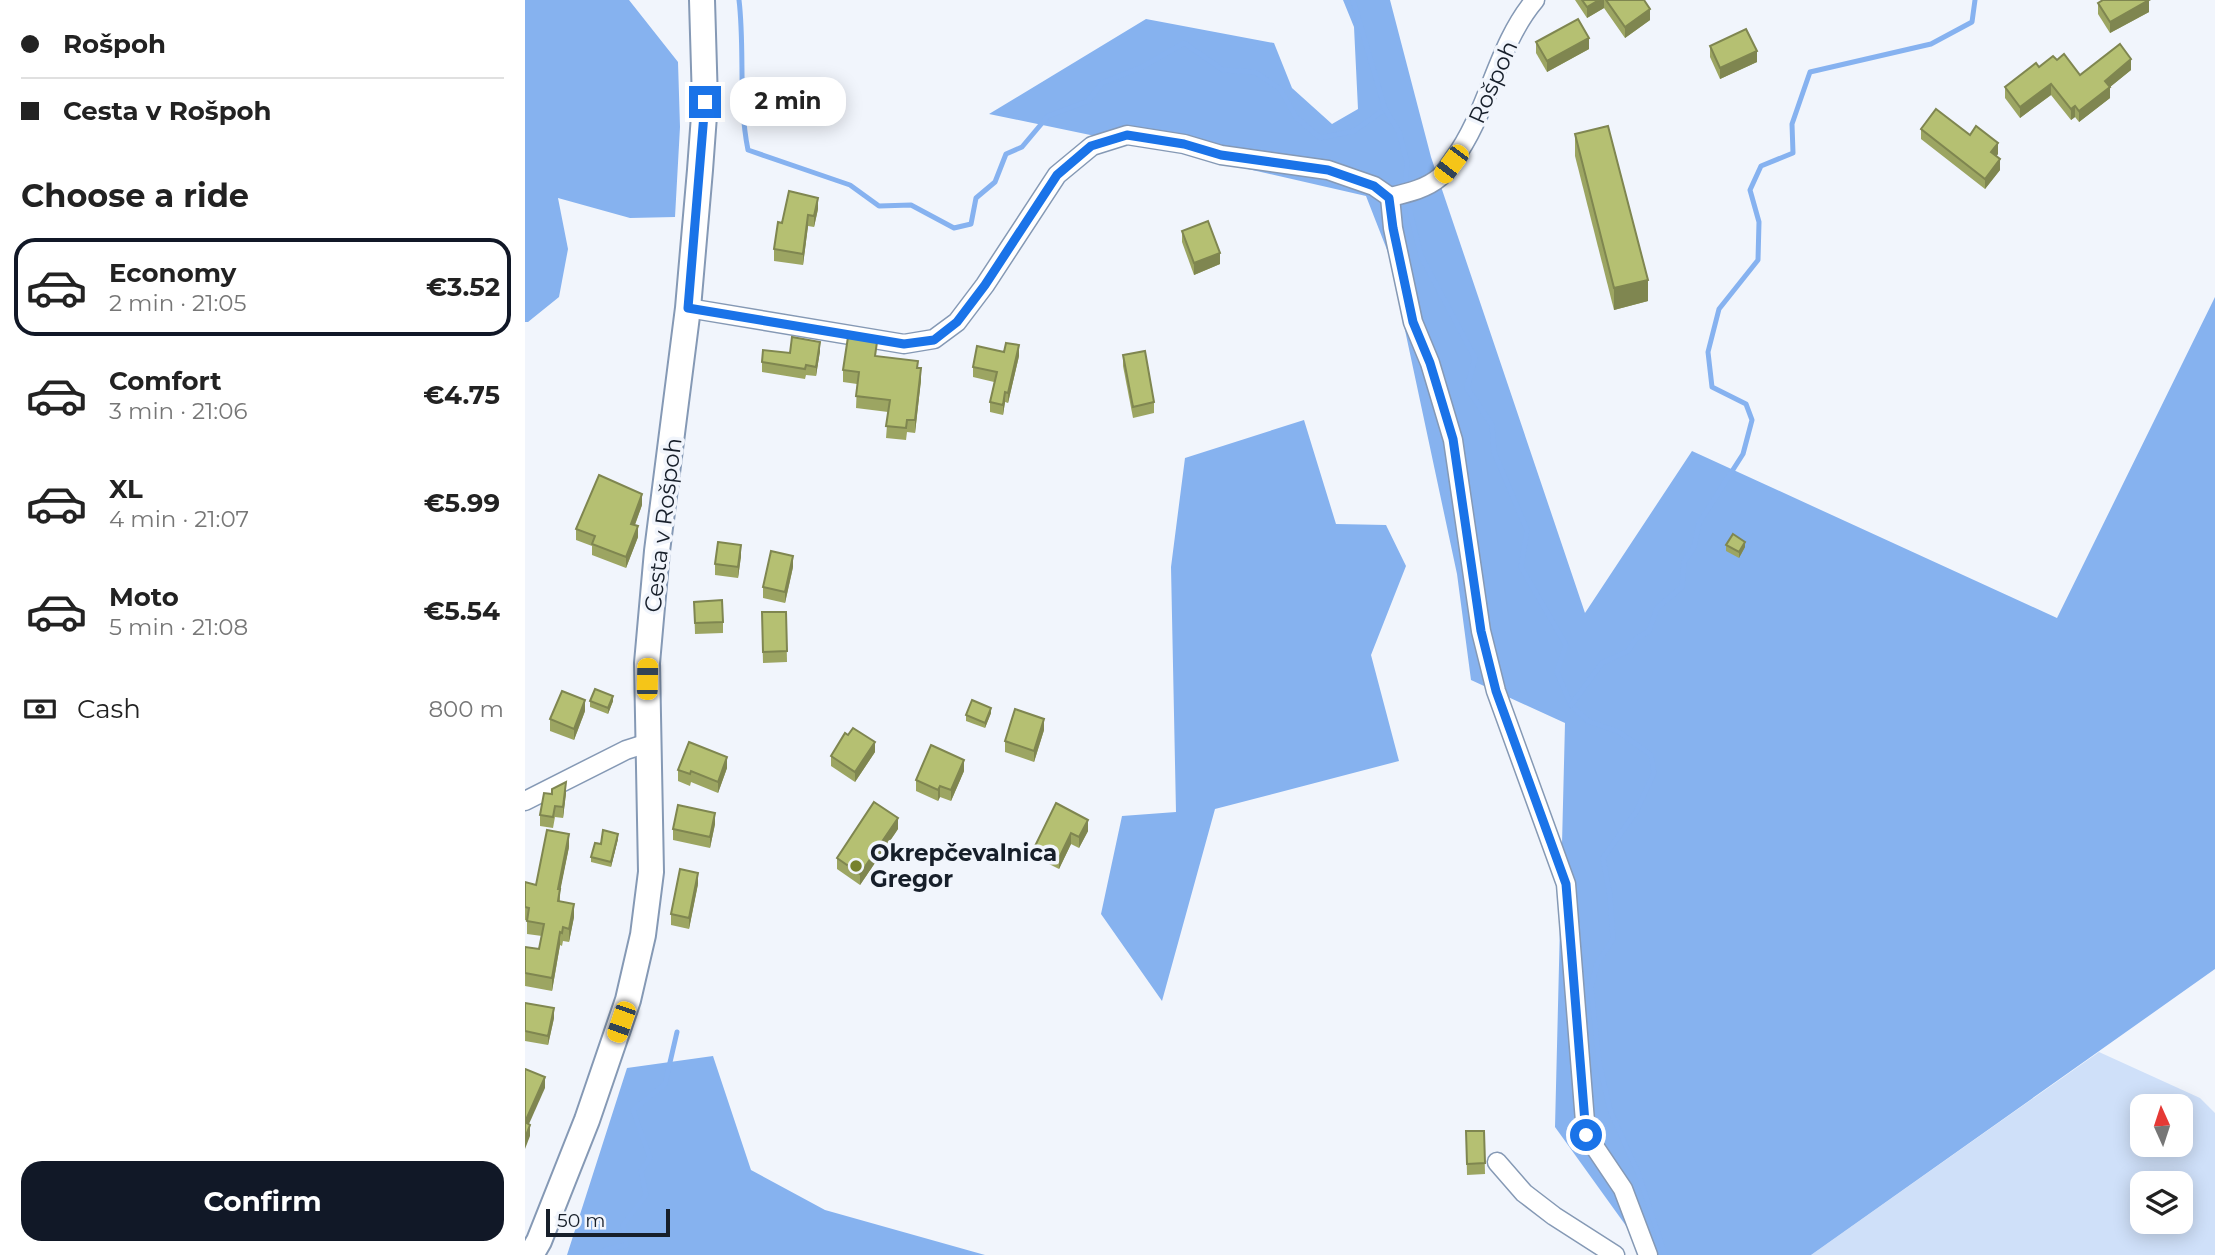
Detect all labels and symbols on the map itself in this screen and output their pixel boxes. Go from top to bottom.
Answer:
street label: Rošpoh [1462,36,1524,128]
callout: 2 min [729,78,845,126]
route end [689,86,721,118]
car [1430,141,1473,187]
street label: Cesta v Rošpoh [638,436,688,614]
car [637,658,658,700]
place label: Okrepčevalnica Gregor [870,839,1057,893]
marker: Okrepčevalnica Gregor [848,858,864,874]
car [605,999,638,1045]
north arrow [2130,1094,2193,1157]
route start [1570,1119,1602,1151]
scale bar [546,1206,670,1238]

